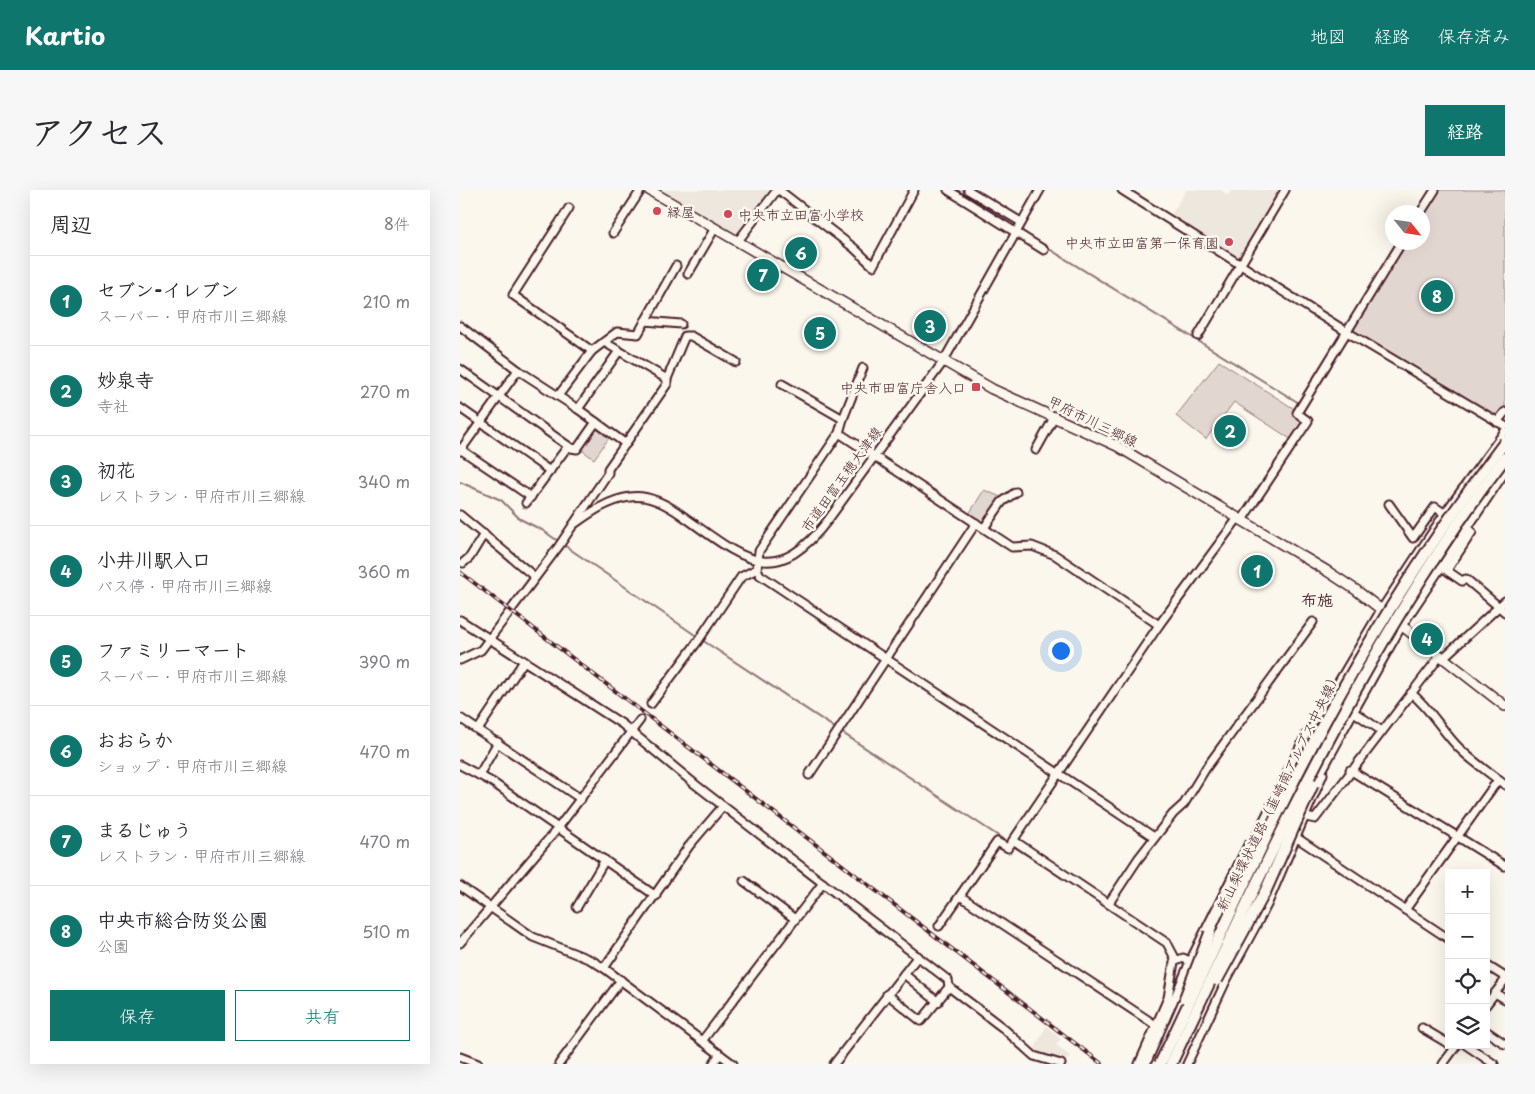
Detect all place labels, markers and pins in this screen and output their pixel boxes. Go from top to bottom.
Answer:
place label: 縁屋 [667,201,695,222]
place label: 中央市立田富小学校 [738,204,864,225]
marker: 縁屋 [651,205,663,217]
marker: 中央市立田富小学校 [722,208,734,220]
place label: 中央市立田富第一保育園 [1065,232,1219,253]
pin: 6 [785,234,817,272]
marker: 中央市立田富第一保育園 [1223,236,1235,248]
pin: 7 [747,256,779,294]
pin: 8 [1421,277,1453,315]
pin: 3 [914,307,946,345]
pin: 5 [804,314,836,352]
place label: 中央市田富庁舎入口 [840,377,966,398]
marker: 中央市田富庁舎入口 [970,381,982,393]
pin: 2 [1214,412,1246,450]
pin: 1 [1241,552,1273,590]
pin: 4 [1411,620,1443,658]

